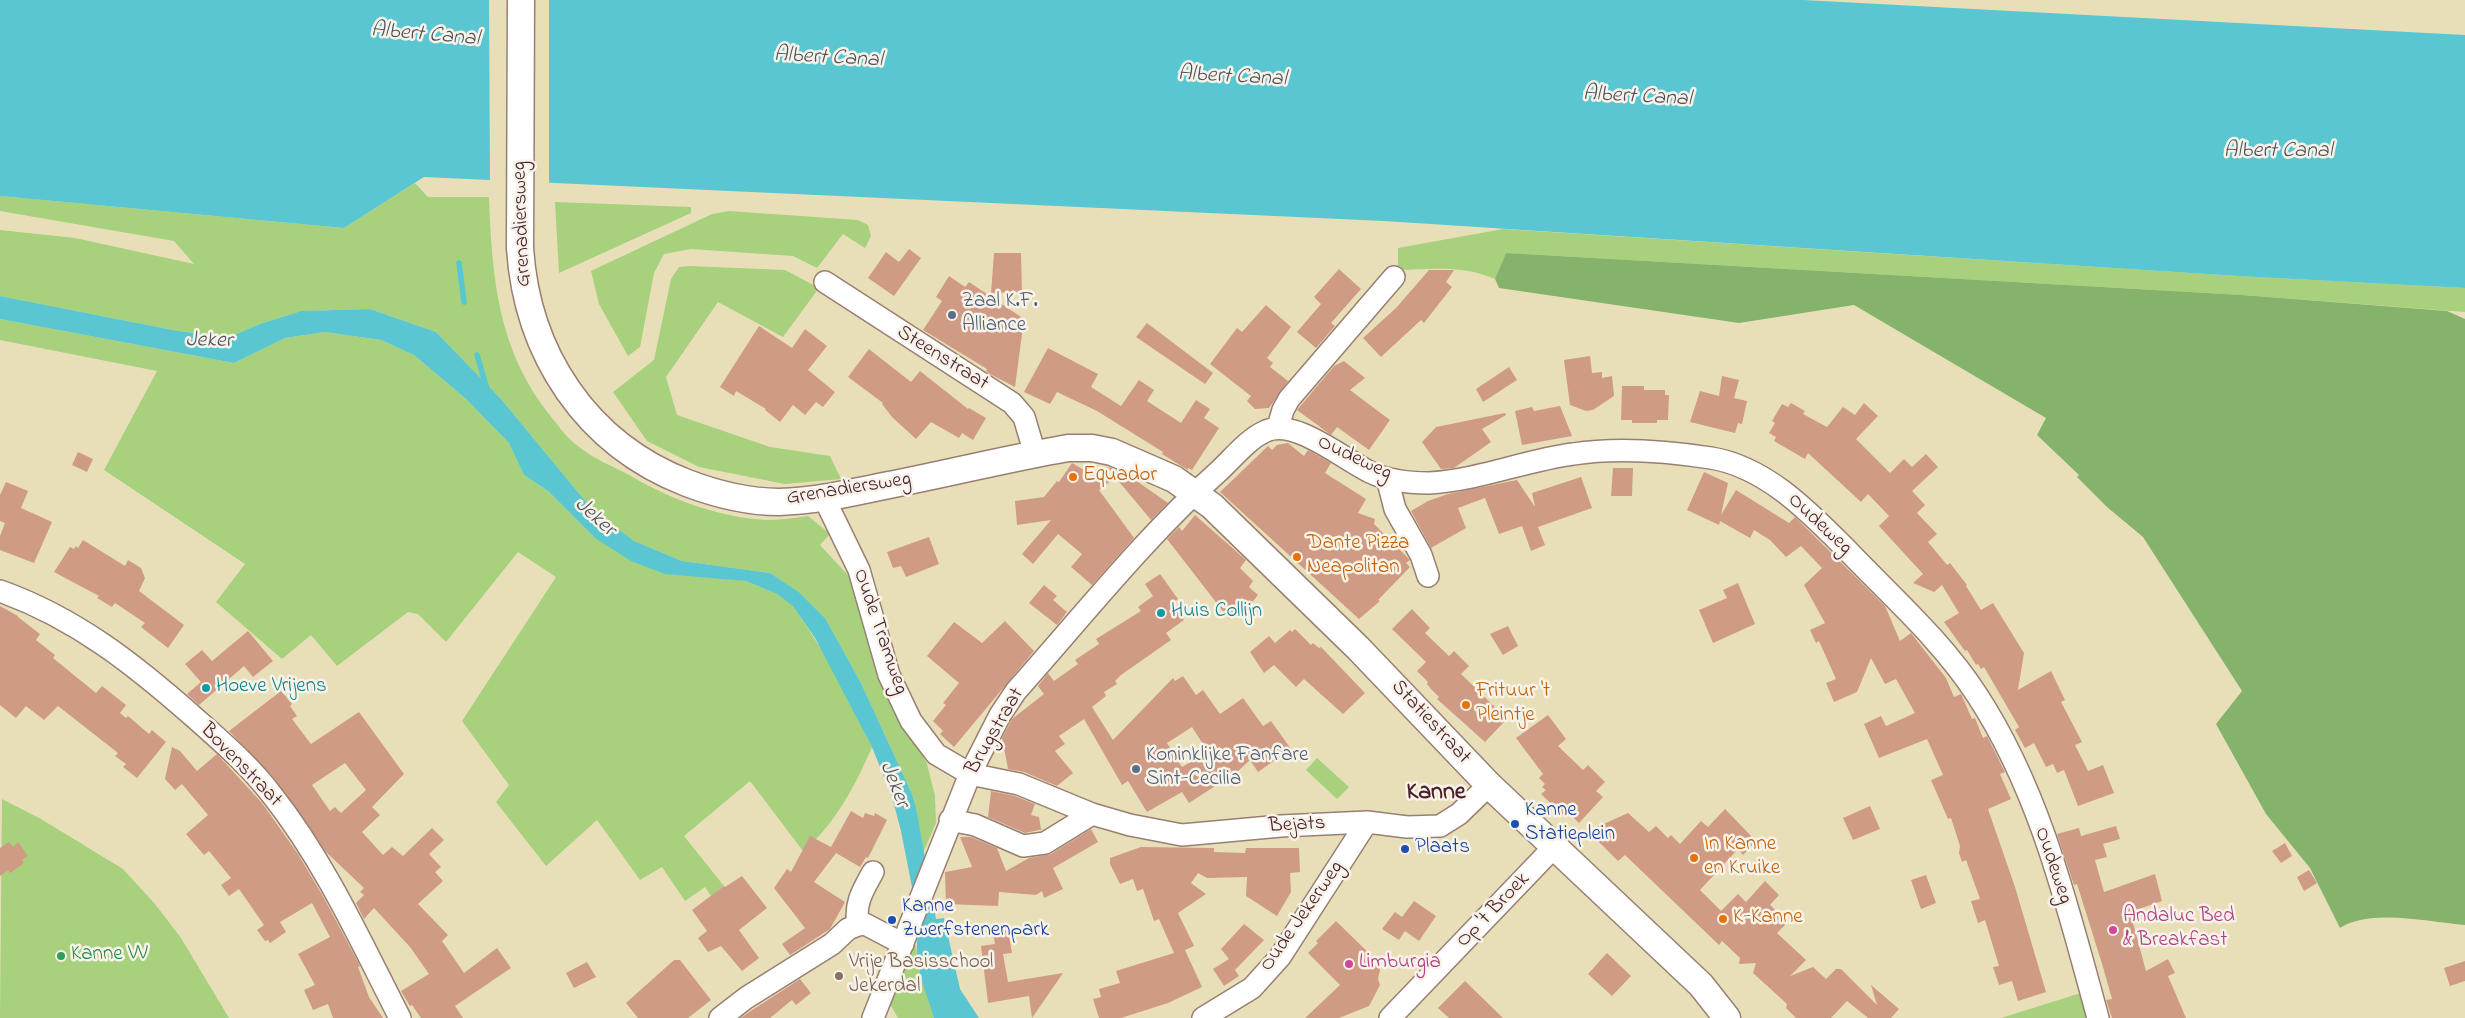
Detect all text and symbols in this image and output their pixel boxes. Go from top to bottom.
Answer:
water label: Albert Canal [370,18,480,54]
water label: Albert Canal [773,43,883,75]
water label: Albert Canal [1177,62,1287,94]
water label: Albert Canal [1582,82,1692,114]
water label: Albert Canal [2224,139,2332,165]
street label: Grenadiersweg [508,161,538,287]
place label: Zaal K.F. Alliance [962,290,1038,340]
marker: Zaal K.F. Alliance [946,309,958,321]
street label: Steenstraat [891,321,993,397]
water label: Jeker [185,328,233,356]
street label: Oudeweg [1313,431,1395,487]
place label: Equador [1083,464,1157,490]
street label: Grenadiersweg [785,468,913,512]
marker: Equador [1067,471,1079,483]
street label: Oudeweg [1781,489,1857,561]
water label: Jeker [568,492,620,544]
place label: Dante Pizza Neapolitan [1307,532,1409,582]
marker: Dante Pizza Neapolitan [1291,551,1303,563]
street label: Oude Tramweg [846,566,912,698]
place label: Huis Collijn [1171,600,1262,626]
marker: Huis Collijn [1155,607,1167,619]
place label: Hoeve Vrijens [216,675,327,701]
street label: Statiestraat [1385,676,1475,770]
place label: Frituur 't Pleintje [1476,680,1550,730]
marker: Hoeve Vrijens [200,682,212,694]
street label: Brugstraat [961,684,1031,780]
marker: Frituur 't Pleintje [1460,699,1472,711]
street label: Bovenstraat [194,719,286,813]
place label: Koninklijke Fanfare Sint-Cecilia [1146,744,1308,794]
water label: Jeker [872,758,914,812]
marker: Koninklijke Fanfare Sint-Cecilia [1130,763,1142,775]
district label: Kanne [1406,780,1466,808]
place label: Kanne Statieplein [1525,799,1615,849]
street label: Bejats [1268,812,1326,840]
marker: Kanne Statieplein [1509,818,1521,830]
street label: Oudeweg [2027,824,2077,908]
place label: In Kanne en Kruike [1704,833,1780,883]
place label: Plaats [1415,836,1470,862]
marker: Plaats [1399,843,1411,855]
marker: In Kanne en Kruike [1688,852,1700,864]
street label: Oude Jekerweg [1256,857,1350,977]
street label: Op 't Broek [1452,868,1536,954]
place label: Kanne Zwerfstenenpark [902,895,1049,945]
place label: Andaluc Bed & Breakfast [2123,905,2235,955]
place label: K-Kanne [1733,906,1803,932]
marker: K-Kanne [1717,913,1729,925]
marker: Kanne Zwerfstenenpark [886,914,898,926]
marker: Andaluc Bed & Breakfast [2107,924,2119,936]
place label: Kanne VV [71,943,148,969]
marker: Kanne VV [55,950,67,962]
place label: Vrije Basisschool Jekerdal [849,951,993,1001]
place label: Limburgia [1359,951,1441,977]
marker: Limburgia [1343,958,1355,970]
marker: Vrije Basisschool Jekerdal [833,970,845,982]

